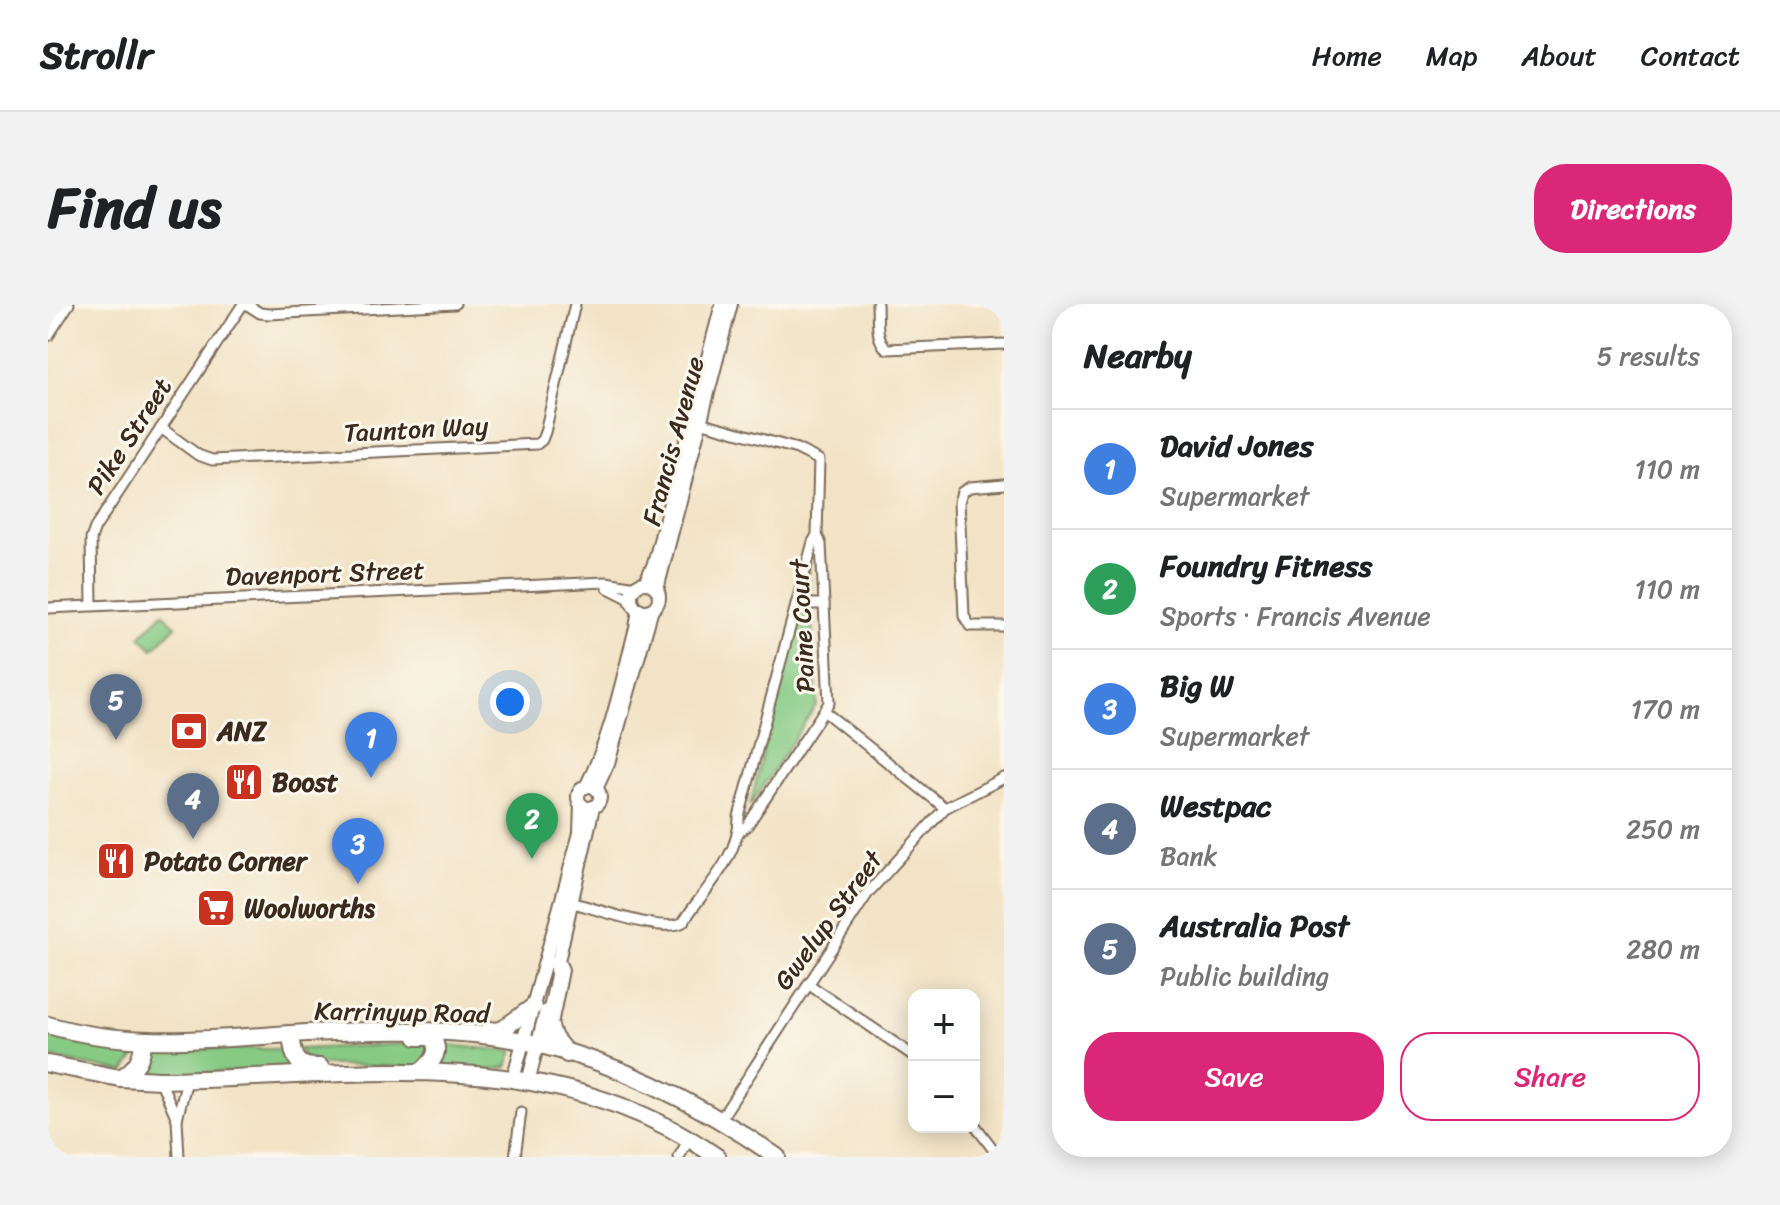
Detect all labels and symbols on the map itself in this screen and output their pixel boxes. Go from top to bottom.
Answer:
street label: Francis Avenue [628,351,718,531]
street label: Pike Street [74,368,184,504]
street label: Taunton Way [342,402,490,456]
street label: Davenport Street [225,547,425,599]
street label: Paine Court [775,556,828,694]
pin: 5 [90,674,142,740]
your location [490,682,530,722]
place label: ANZ [216,708,268,754]
bank icon: ANZ [168,710,210,752]
pin: 1 [345,712,397,778]
place label: Boost [272,759,339,805]
restaurant icon: Boost [223,761,265,803]
pin: 4 [167,773,219,839]
pin: 2 [506,793,558,859]
pin: 3 [332,818,384,884]
place label: Potato Corner [144,838,309,884]
street label: Gwelup Street [761,839,896,1000]
restaurant icon: Potato Corner [95,840,137,882]
place label: Woolworths [244,885,376,931]
supermarket icon: Woolworths [195,887,237,929]
street label: Karrinyup Road [314,987,492,1037]

